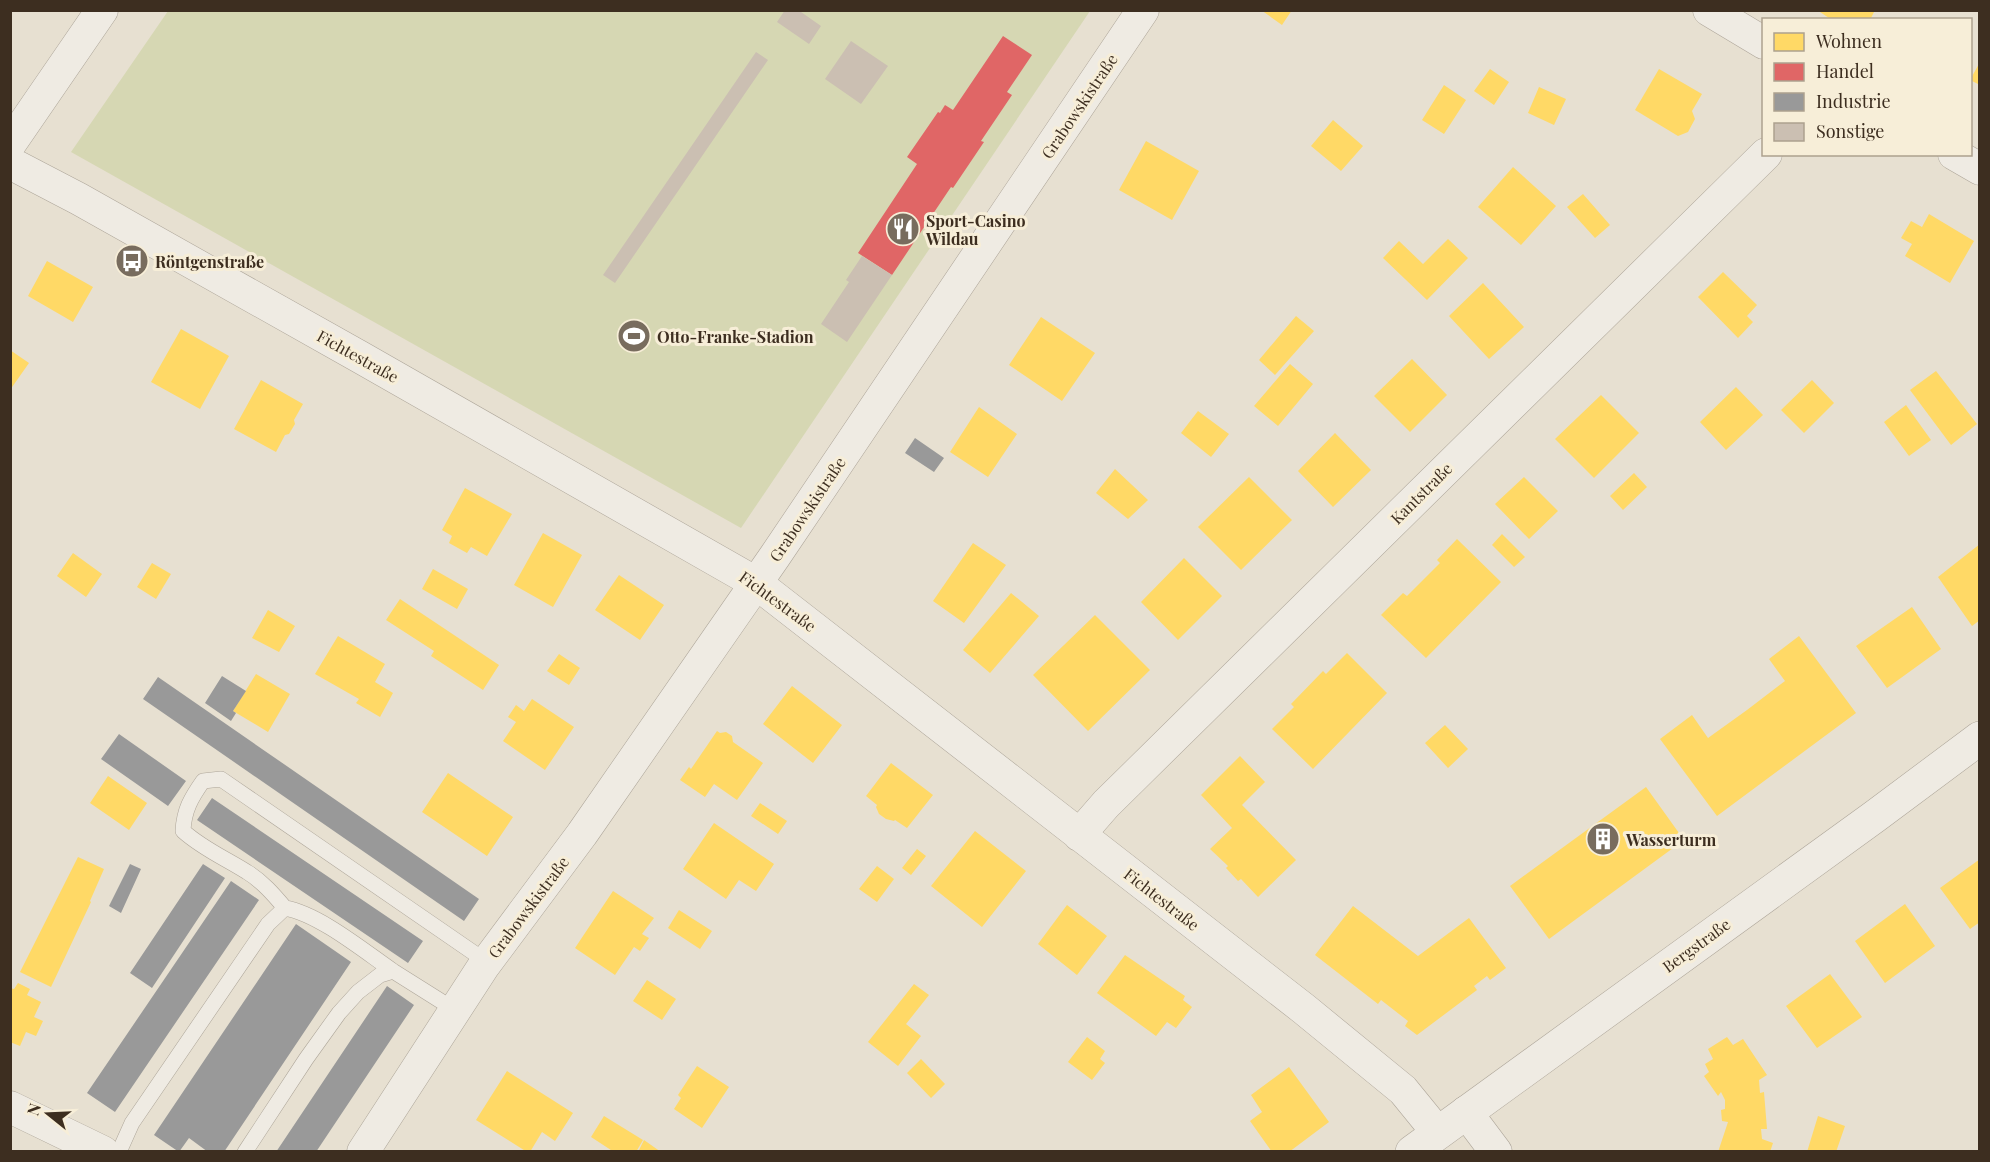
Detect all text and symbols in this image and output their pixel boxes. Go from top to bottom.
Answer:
legend [1762,18,1972,156]
text: Wohnen [1815,29,1882,53]
street label: Grabowskistraße [1036,49,1122,163]
text: Handel [1816,59,1874,83]
text: Industrie [1816,89,1891,113]
text: Sonstige [1816,119,1884,143]
place label: Sport-Casino Wildau [925,210,1026,249]
restaurant icon: Sport-Casino Wildau [885,211,921,247]
bus stop icon: Röntgenstraße [114,243,150,279]
place label: Röntgenstraße [155,251,264,272]
sports icon: Otto-Franke-Stadion [616,318,652,354]
street label: Fichtestraße [314,325,402,387]
place label: Otto-Franke-Stadion [657,326,814,347]
street label: Grabowskistraße [764,452,850,566]
street label: Kantstraße [1386,458,1456,528]
street label: Fichtestraße [735,566,821,636]
building icon: Wasserturm [1585,821,1621,857]
place label: Wasserturm [1625,829,1717,850]
street label: Grabowskistraße [483,852,573,962]
street label: Fichtestraße [1120,863,1204,935]
street label: Bergstraße [1658,913,1734,977]
north arrow [18,1084,78,1144]
text: N [21,1100,45,1118]

